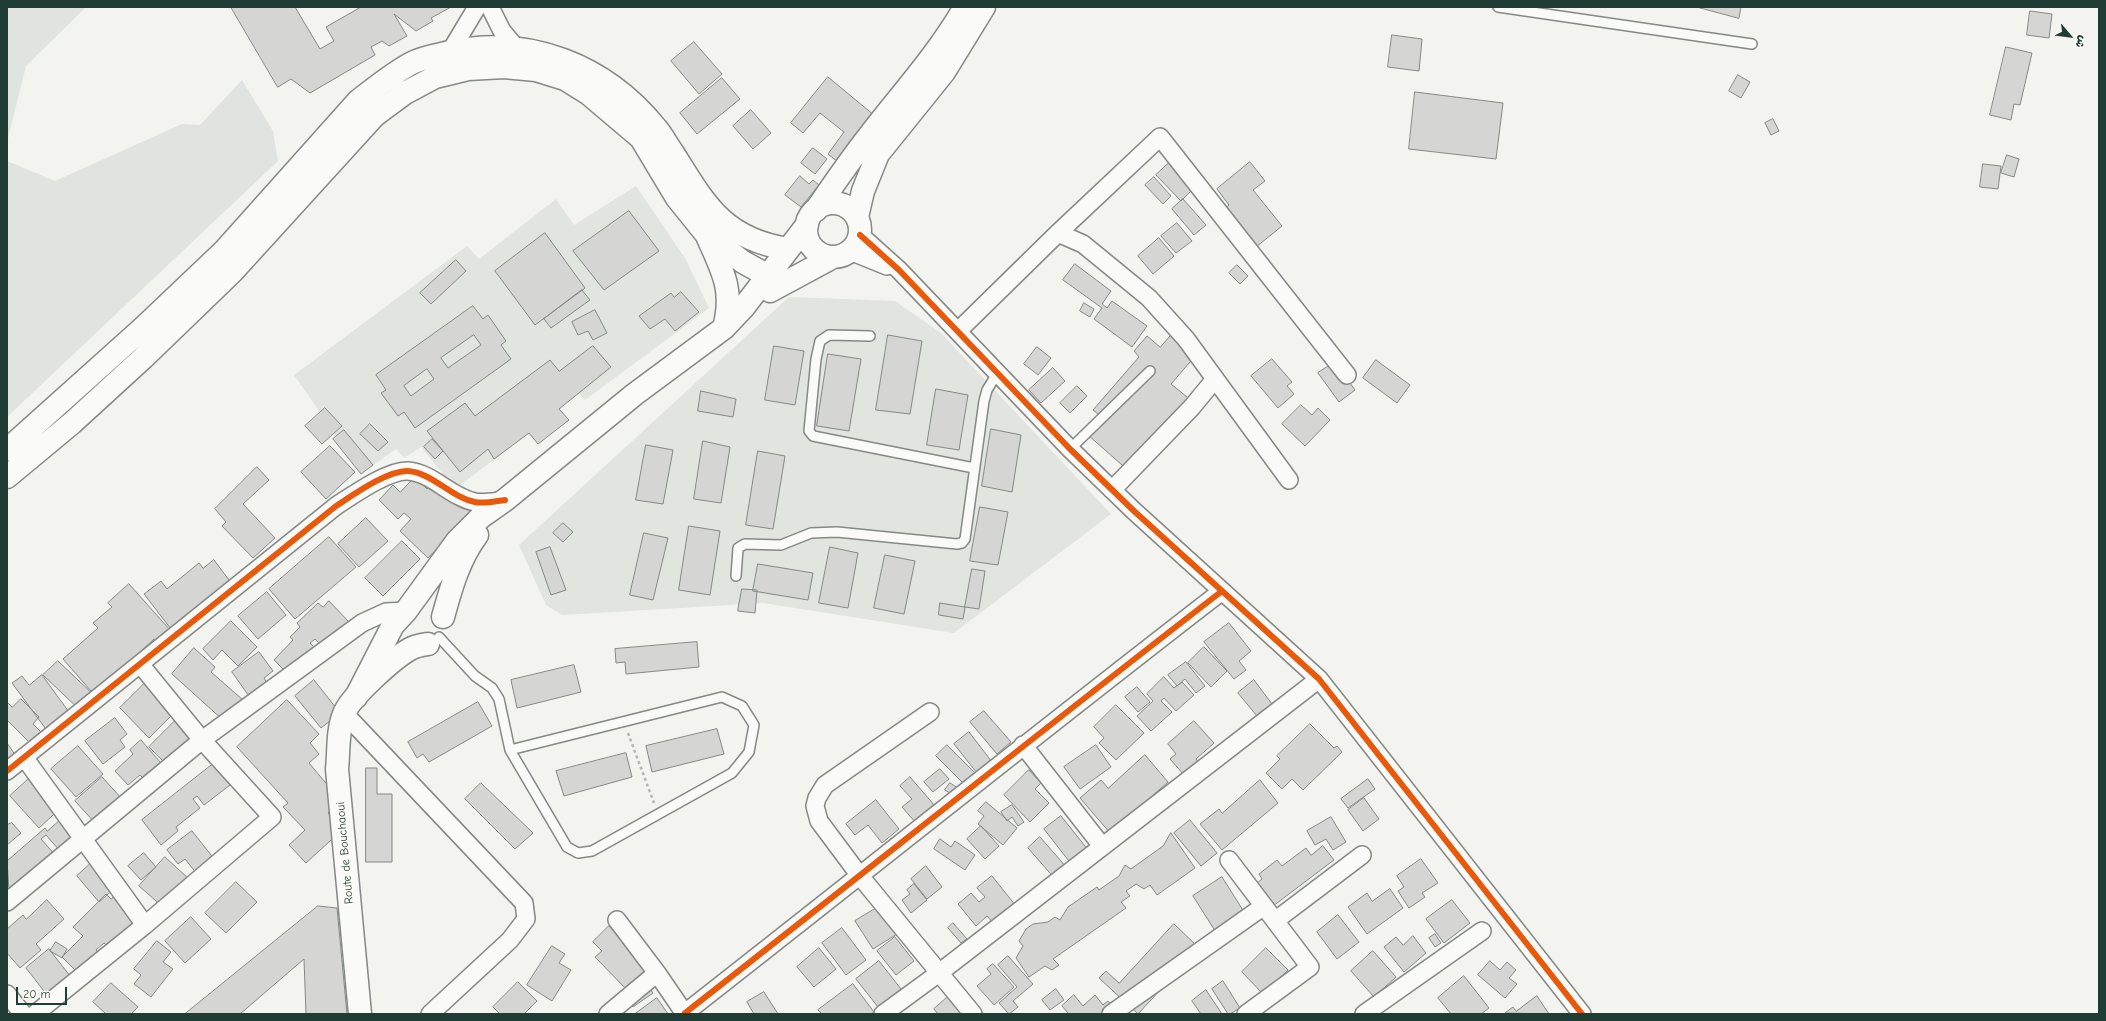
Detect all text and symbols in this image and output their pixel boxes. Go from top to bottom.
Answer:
north arrow [2050,16,2090,56]
text: ش [2072,33,2090,50]
street label: Route de Bouchaoui [333,801,357,905]
scale bar [18,979,69,1005]
text: 20 m [23,987,51,1001]

